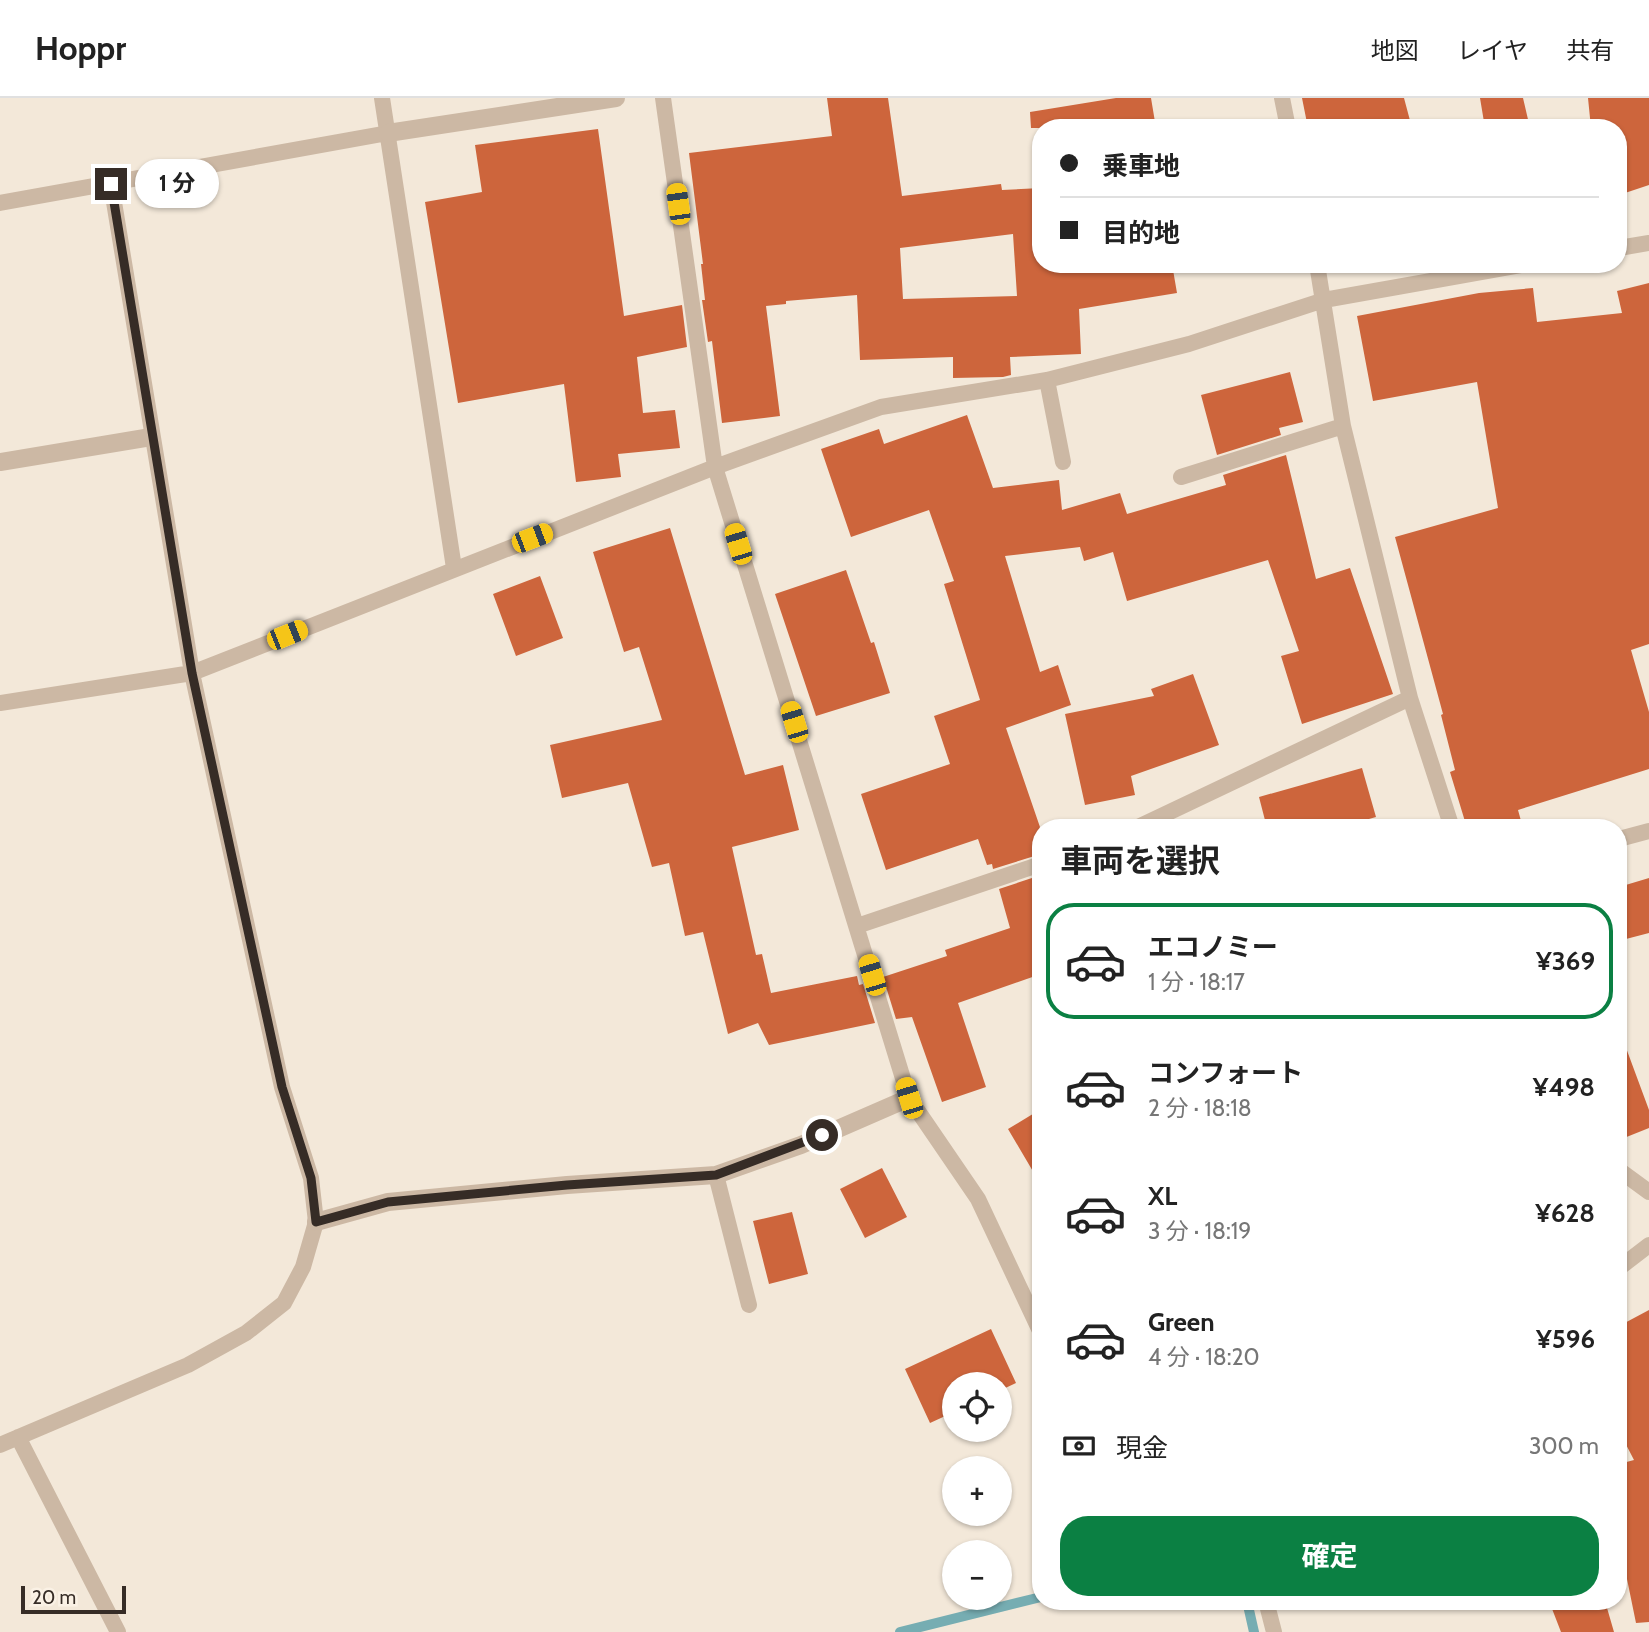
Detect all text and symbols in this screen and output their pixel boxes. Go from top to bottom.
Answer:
text: Hoppr [35,28,126,68]
text: 地図 [1371,36,1419,65]
text: レイヤ [1457,36,1528,65]
text: 共有 [1566,36,1614,65]
text: 乗車地 [1102,150,1180,182]
callout: 1 分 [136,160,220,208]
route end [95,168,127,200]
text: 1 分 [159,169,195,197]
car [665,182,692,226]
text: 目的地 [1102,217,1180,249]
car [509,521,556,555]
car [722,521,755,567]
car [264,617,311,653]
car [778,699,811,745]
text: 車両を選択 [1060,841,1220,880]
icon: car [1064,930,1127,993]
text: エコノミー [1148,931,1278,963]
text: ¥369 [1536,945,1595,977]
car [856,952,889,998]
text: 1 分 · 18:17 [1148,968,1245,996]
icon: car [1064,1056,1127,1119]
text: コンフォート [1148,1057,1303,1089]
text: ¥498 [1533,1071,1595,1103]
car [893,1075,926,1121]
text: 2 分 · 18:18 [1148,1094,1252,1122]
route start [806,1119,838,1151]
text: XL [1148,1180,1177,1212]
icon: car [1064,1182,1127,1245]
text: ¥628 [1535,1197,1595,1229]
text: 3 分 · 18:19 [1148,1217,1251,1245]
text: Green [1148,1306,1215,1338]
icon: car [1064,1308,1127,1371]
text: ¥596 [1536,1323,1595,1355]
text: 4 分 · 18:20 [1148,1343,1260,1371]
map controls [942,1372,1012,1610]
button: locate [942,1372,1012,1442]
icon: cash [1060,1427,1098,1465]
text: 現金 [1116,1432,1168,1464]
text: 300 m [1529,1432,1599,1460]
button: + [942,1456,1012,1526]
button: 確定 [1060,1516,1599,1596]
button: − [942,1540,1012,1610]
scale bar [21,1583,126,1615]
text: 20 m [32,1586,76,1609]

